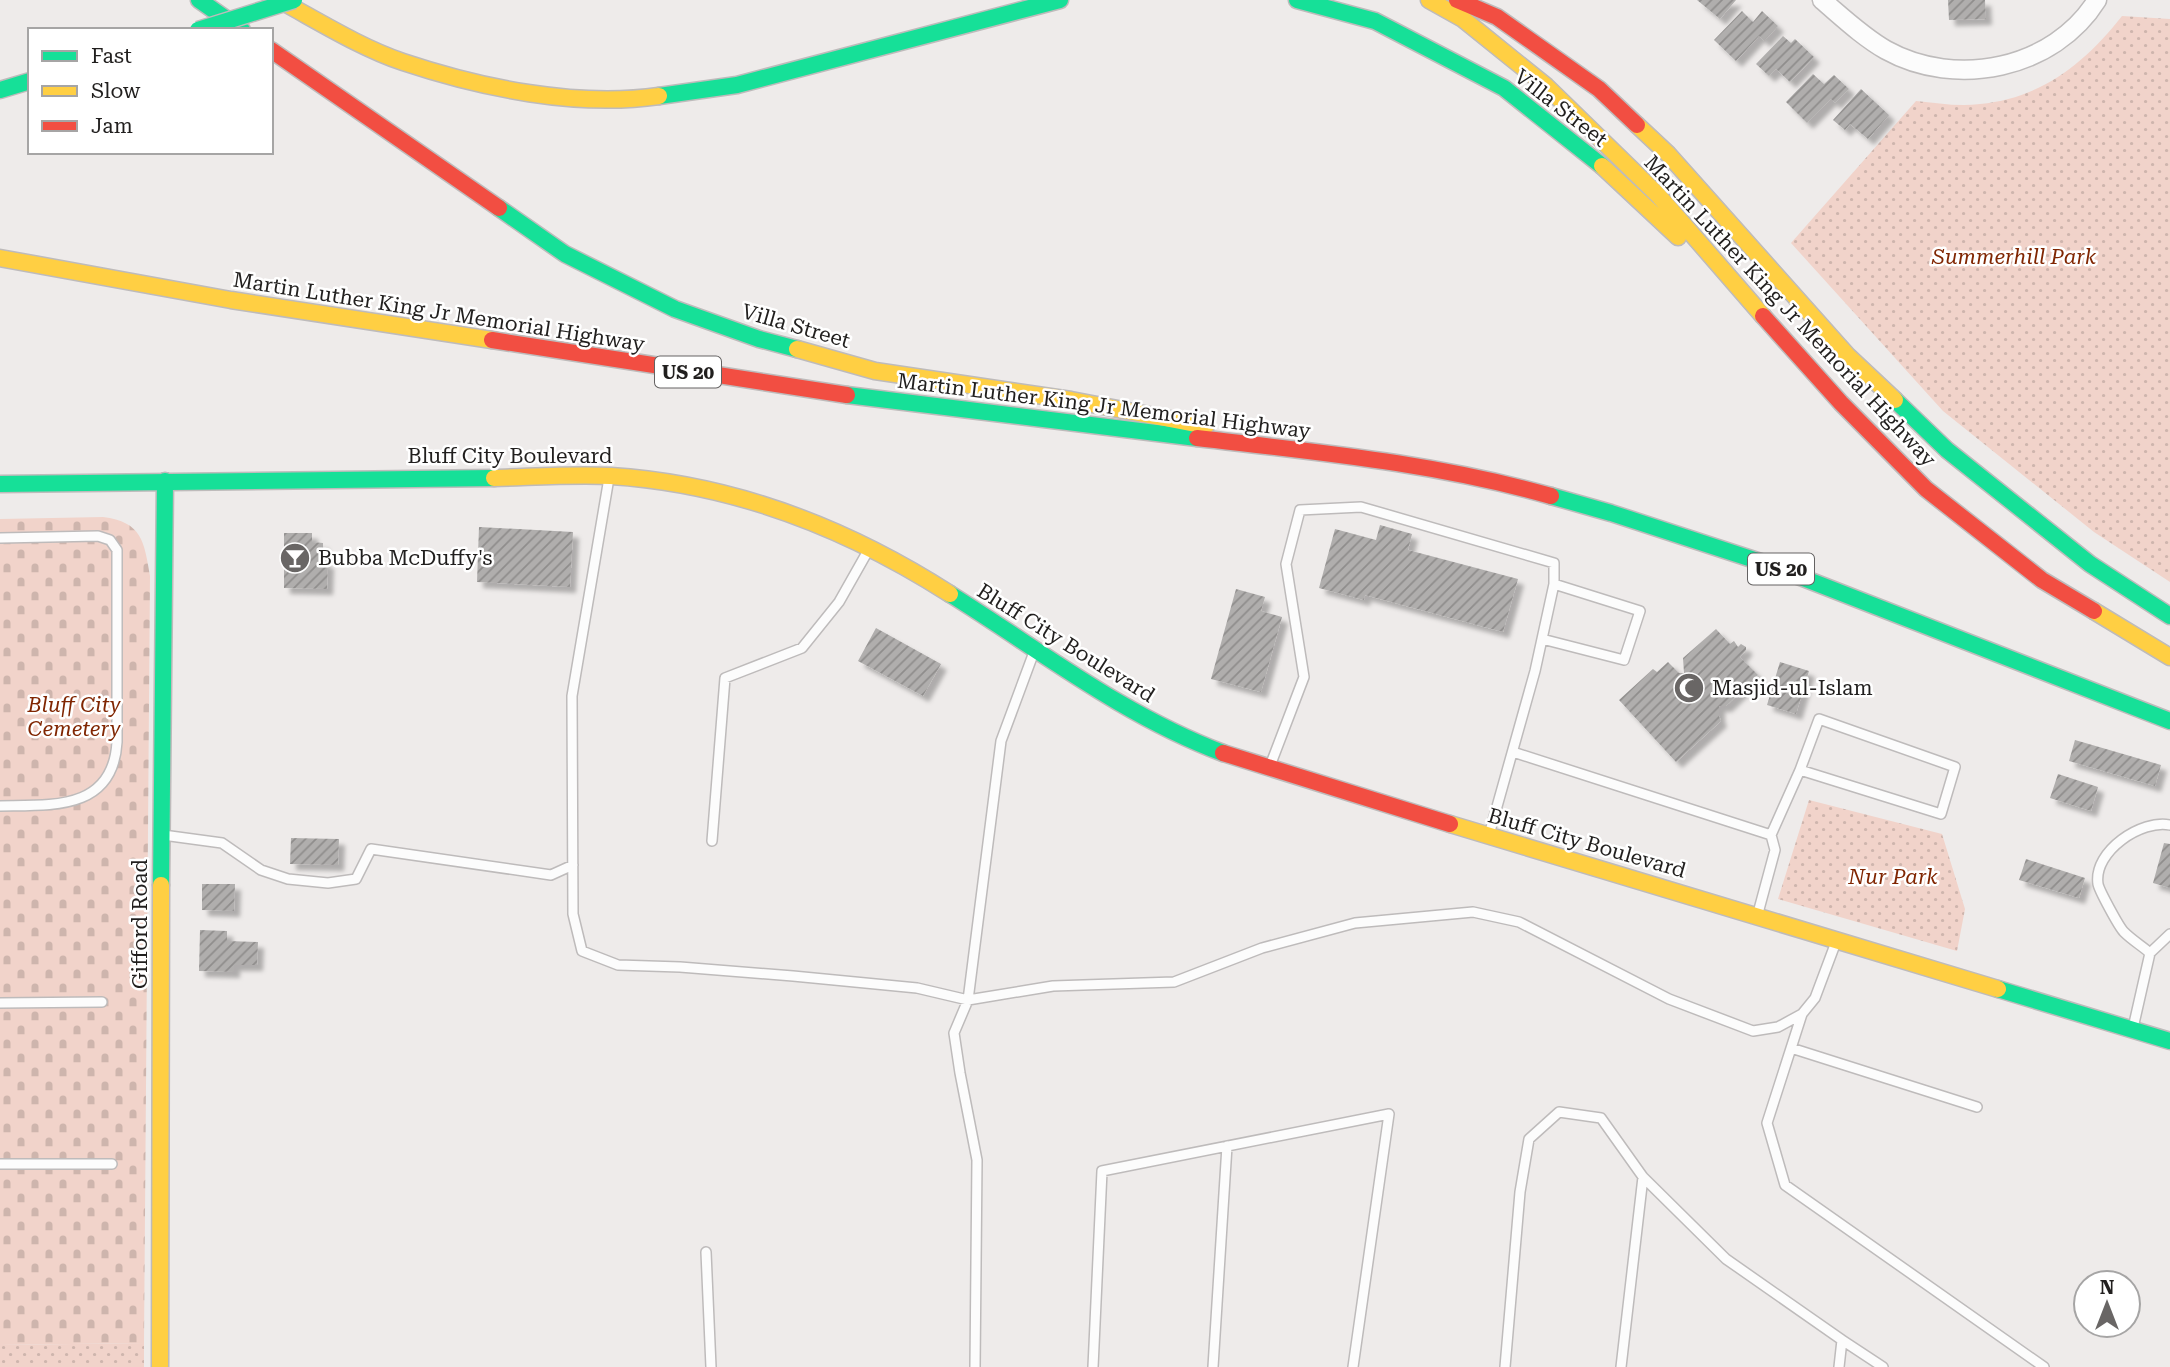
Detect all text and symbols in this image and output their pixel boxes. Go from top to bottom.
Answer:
legend [28,28,273,154]
text: Fast [91,44,132,68]
street label: Villa Street [1510,64,1612,152]
text: Slow [91,79,141,103]
text: Jam [91,114,133,138]
street label: Martin Luther King Jr Memorial Highway [1639,151,1941,472]
park label: Summerhill Park [1931,245,2097,269]
street label: Martin Luther King Jr Memorial Highway [231,268,647,357]
street label: Villa Street [739,299,853,353]
road number: US 20 [655,356,721,388]
street label: Martin Luther King Jr Memorial Highway [896,369,1313,443]
street label: Bluff City Boulevard [408,444,613,468]
bar icon: Bubba McDuffy's [278,541,312,575]
place label: Bubba McDuffy's [318,546,493,570]
road number: US 20 [1748,554,1814,584]
street label: Bluff City Boulevard [973,579,1160,708]
mosque icon: Masjid-ul-Islam [1672,671,1706,705]
place label: Masjid-ul-Islam [1712,676,1873,700]
park label: Bluff City Cemetery [27,693,121,741]
street label: Bluff City Boulevard [1485,803,1689,883]
street label: Gifford Road [128,859,152,989]
park label: Nur Park [1847,865,1938,889]
north arrow [2072,1269,2142,1339]
text: N [2100,1276,2115,1299]

